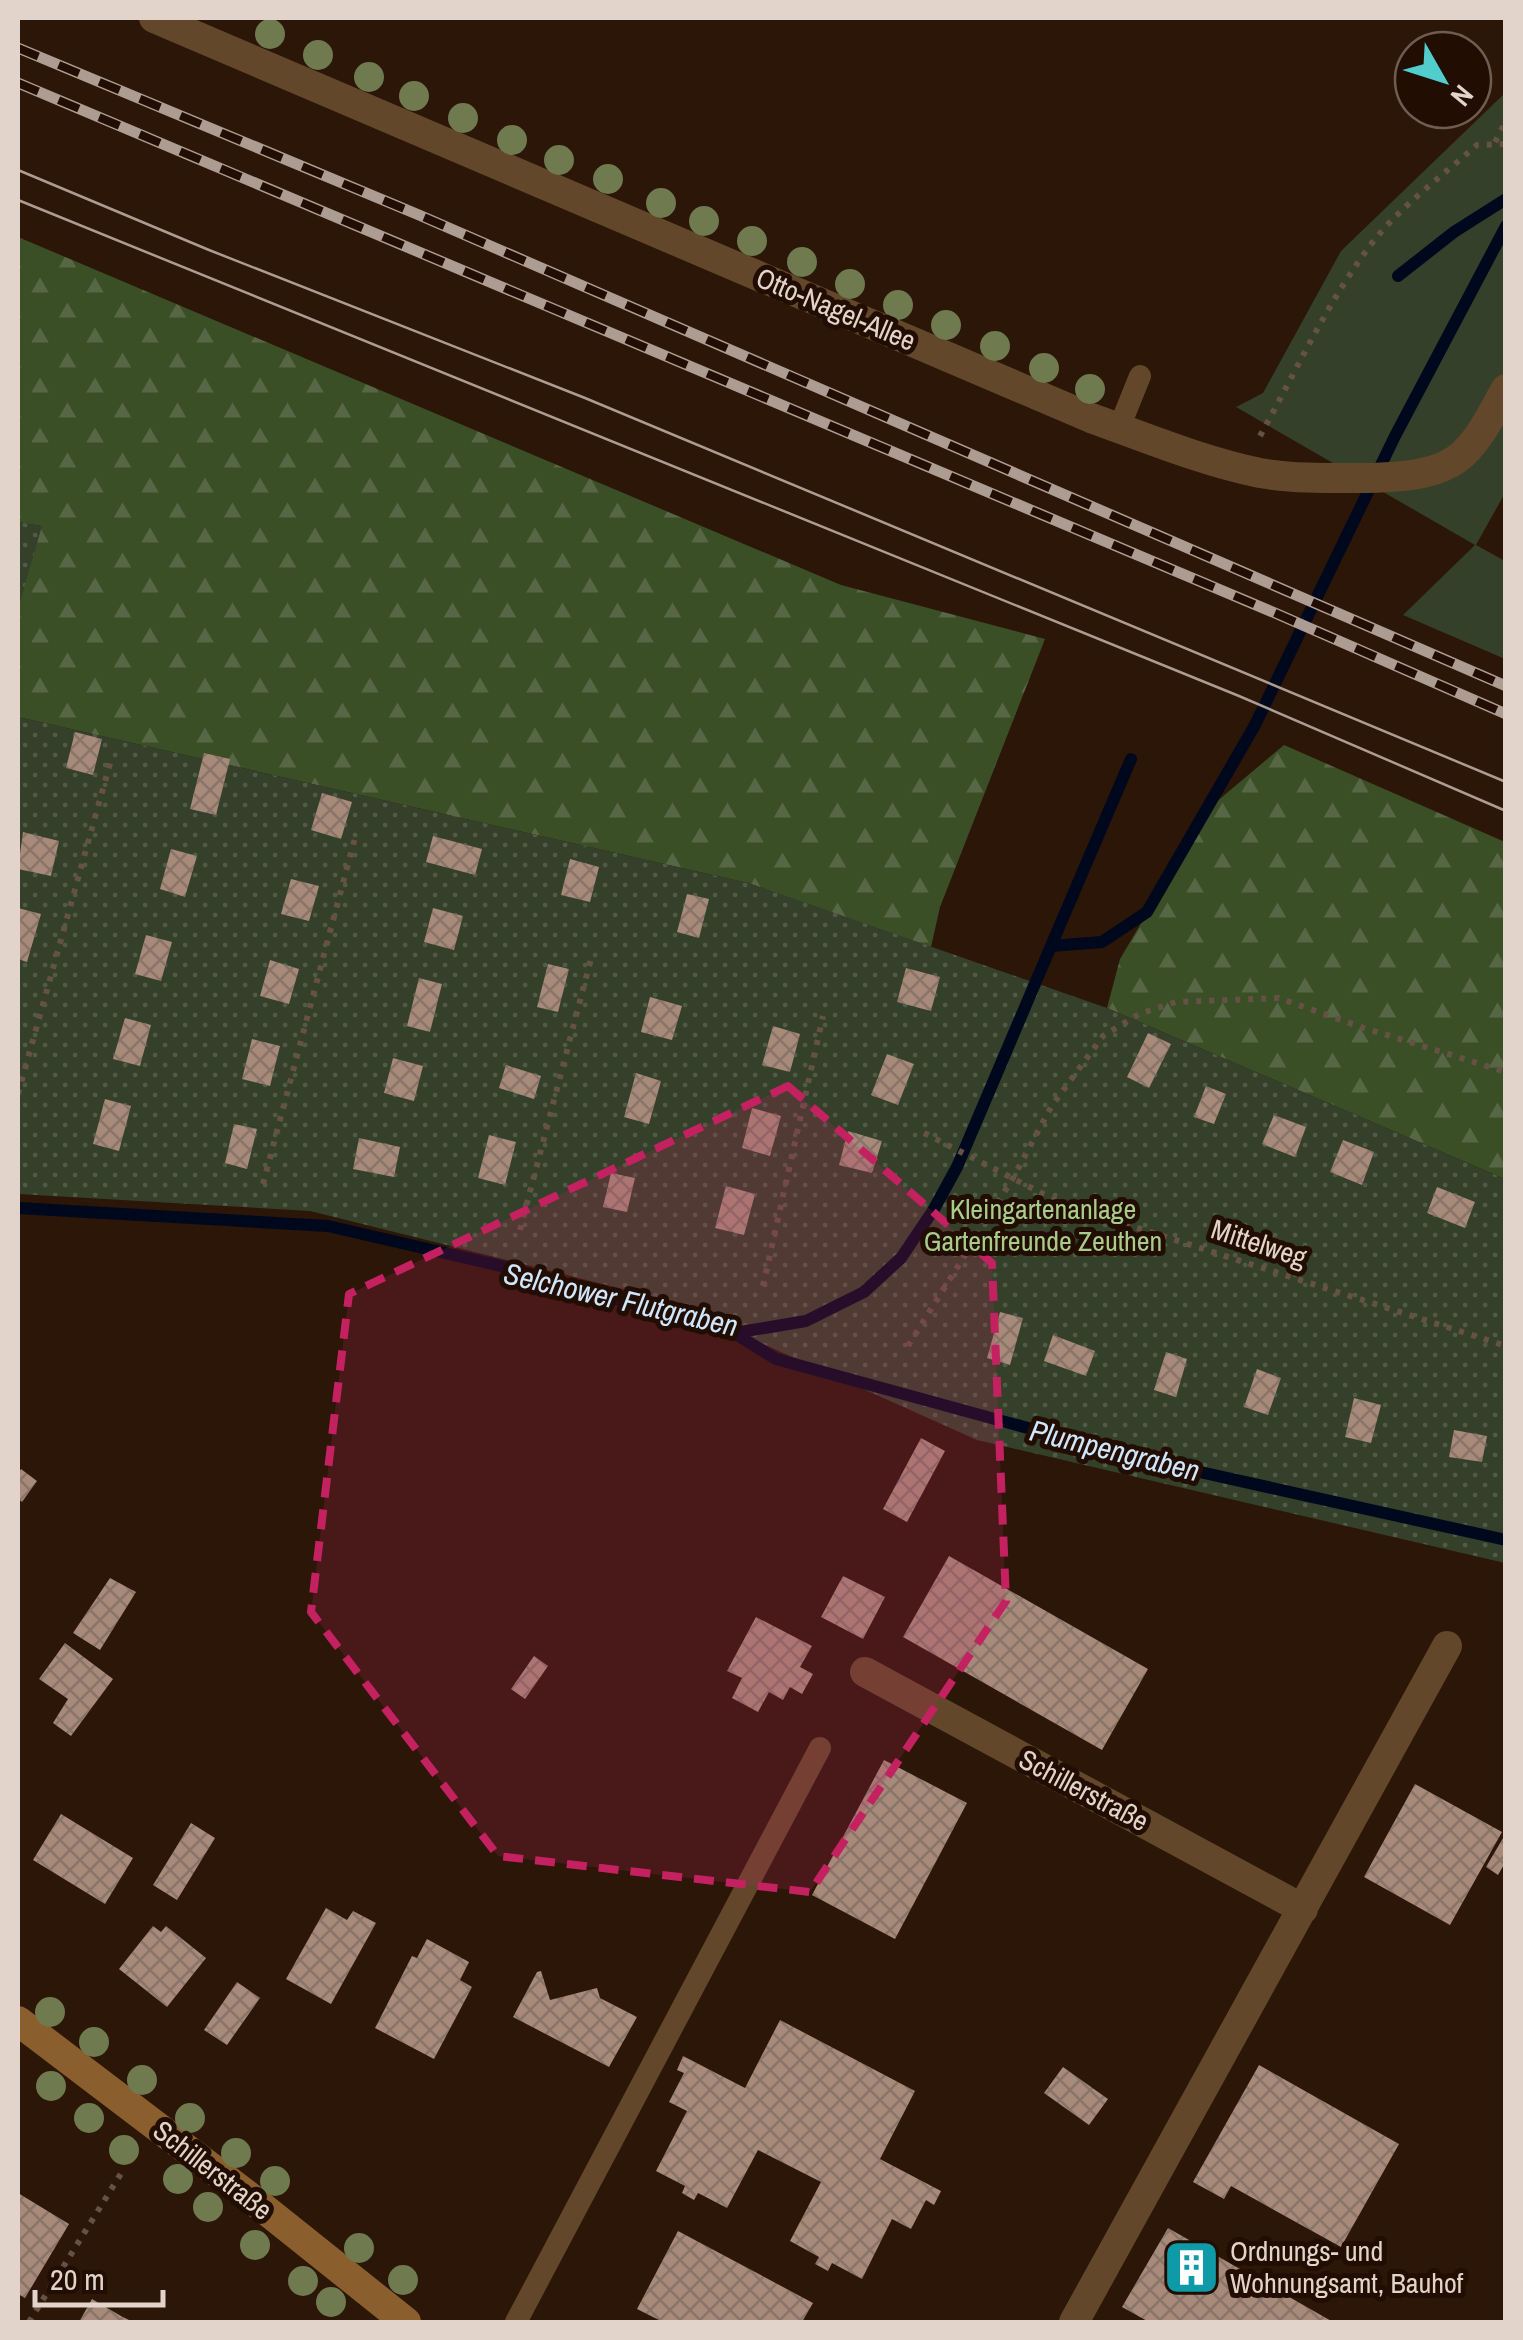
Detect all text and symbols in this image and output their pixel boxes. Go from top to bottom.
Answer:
north arrow [1393,30,1493,130]
text: N [1442,77,1482,114]
street label: Otto-Nagel-Allee [750,258,922,360]
park label: Kleingartenanlage Gartenfreunde Zeuthen [924,1190,1162,1260]
street label: Mittelweg [1206,1210,1312,1276]
water label: Selchower Flutgraben [500,1253,742,1345]
water label: Plumpengraben [1026,1410,1204,1490]
street label: Schillerstraße [1013,1740,1155,1840]
street label: Schillerstraße [146,2111,280,2229]
place label: Ordnungs- und Wohnungsamt, Bauhof [1230,2232,1464,2302]
building icon: Ordnungs- und Wohnungsamt, Bauhof [1161,2237,1221,2297]
scale bar [35,2245,162,2307]
text: 20 m [50,2259,105,2299]

